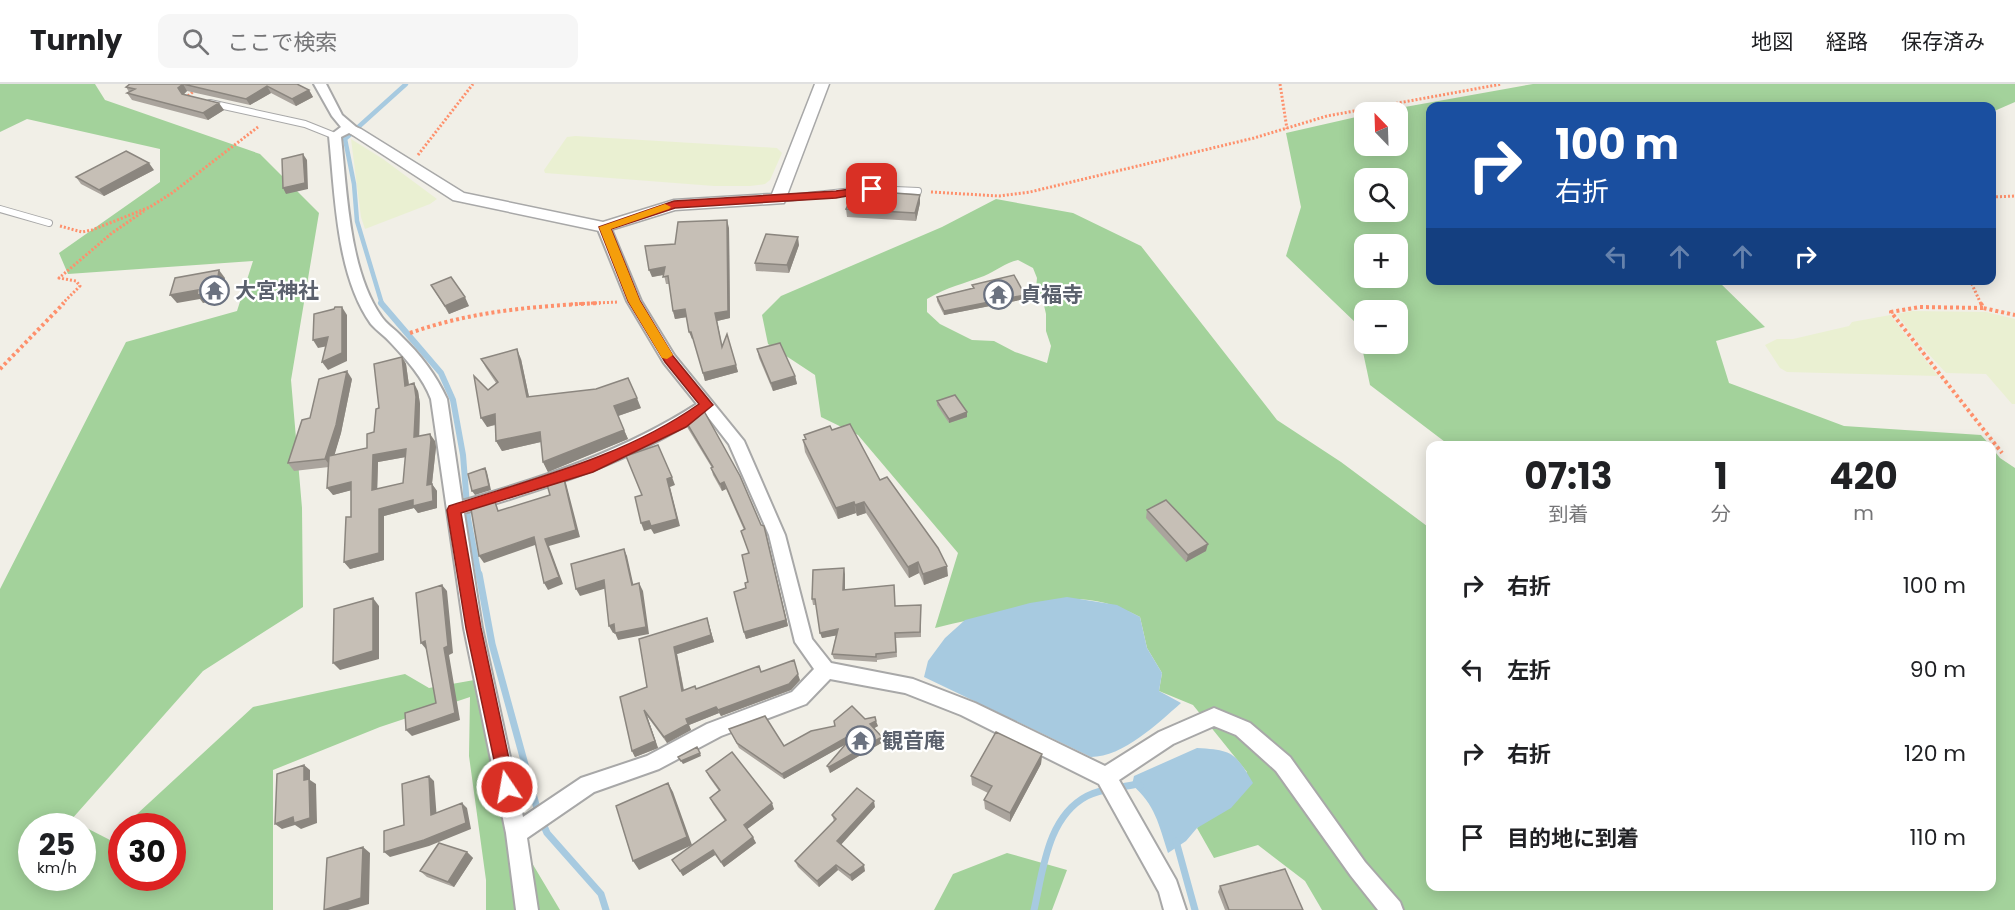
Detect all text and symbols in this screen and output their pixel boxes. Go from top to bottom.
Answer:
search box [158,14,578,68]
text: Turnly [30,21,122,60]
icon: search [179,25,212,58]
text: ここで検索 [227,27,337,58]
text: 地図 [1751,27,1793,56]
text: 経路 [1826,27,1868,56]
text: 保存済み [1901,27,1985,56]
north arrow [1354,102,1408,156]
map controls [1354,102,1408,354]
text: 100 m [1555,115,1679,174]
icon: right [1456,126,1534,204]
pin [846,163,897,214]
button: search [1354,168,1408,222]
icon: arrive [855,172,888,205]
text: 右折 [1555,173,1609,210]
button: + [1354,234,1408,288]
icon: left [1600,240,1633,273]
icon: ahead [1663,240,1696,273]
icon: ahead [1726,240,1759,273]
icon: right [1789,240,1822,273]
temple icon: 大宮神社 [198,274,230,306]
place label: 大宮神社 [235,276,319,305]
temple icon: 貞福寺 [983,278,1015,310]
place label: 貞福寺 [1020,280,1083,309]
button: − [1354,300,1408,354]
text: 07:13 [1524,451,1613,502]
text: 1 [1714,451,1728,502]
text: 420 [1829,451,1898,502]
text: m [1853,499,1874,527]
text: 到着 [1548,500,1588,528]
text: 分 [1711,500,1731,528]
icon: right [1456,569,1489,602]
text: 100 m [1903,570,1966,601]
text: 右折 [1507,571,1551,602]
icon: left [1456,653,1489,686]
text: 90 m [1910,654,1966,685]
text: 左折 [1507,655,1551,686]
temple icon: 観音庵 [845,724,877,756]
place label: 観音庵 [882,726,945,755]
icon: right [1456,737,1489,770]
text: 120 m [1904,738,1966,769]
text: 右折 [1507,739,1551,770]
position arrow [475,755,539,819]
speed limit sign: 30 [108,813,186,891]
icon: arrive [1456,821,1489,854]
text: 110 m [1910,822,1966,853]
text: 25 [39,823,75,866]
text: 目的地に到着 [1507,823,1639,854]
text: km/h [37,857,77,878]

